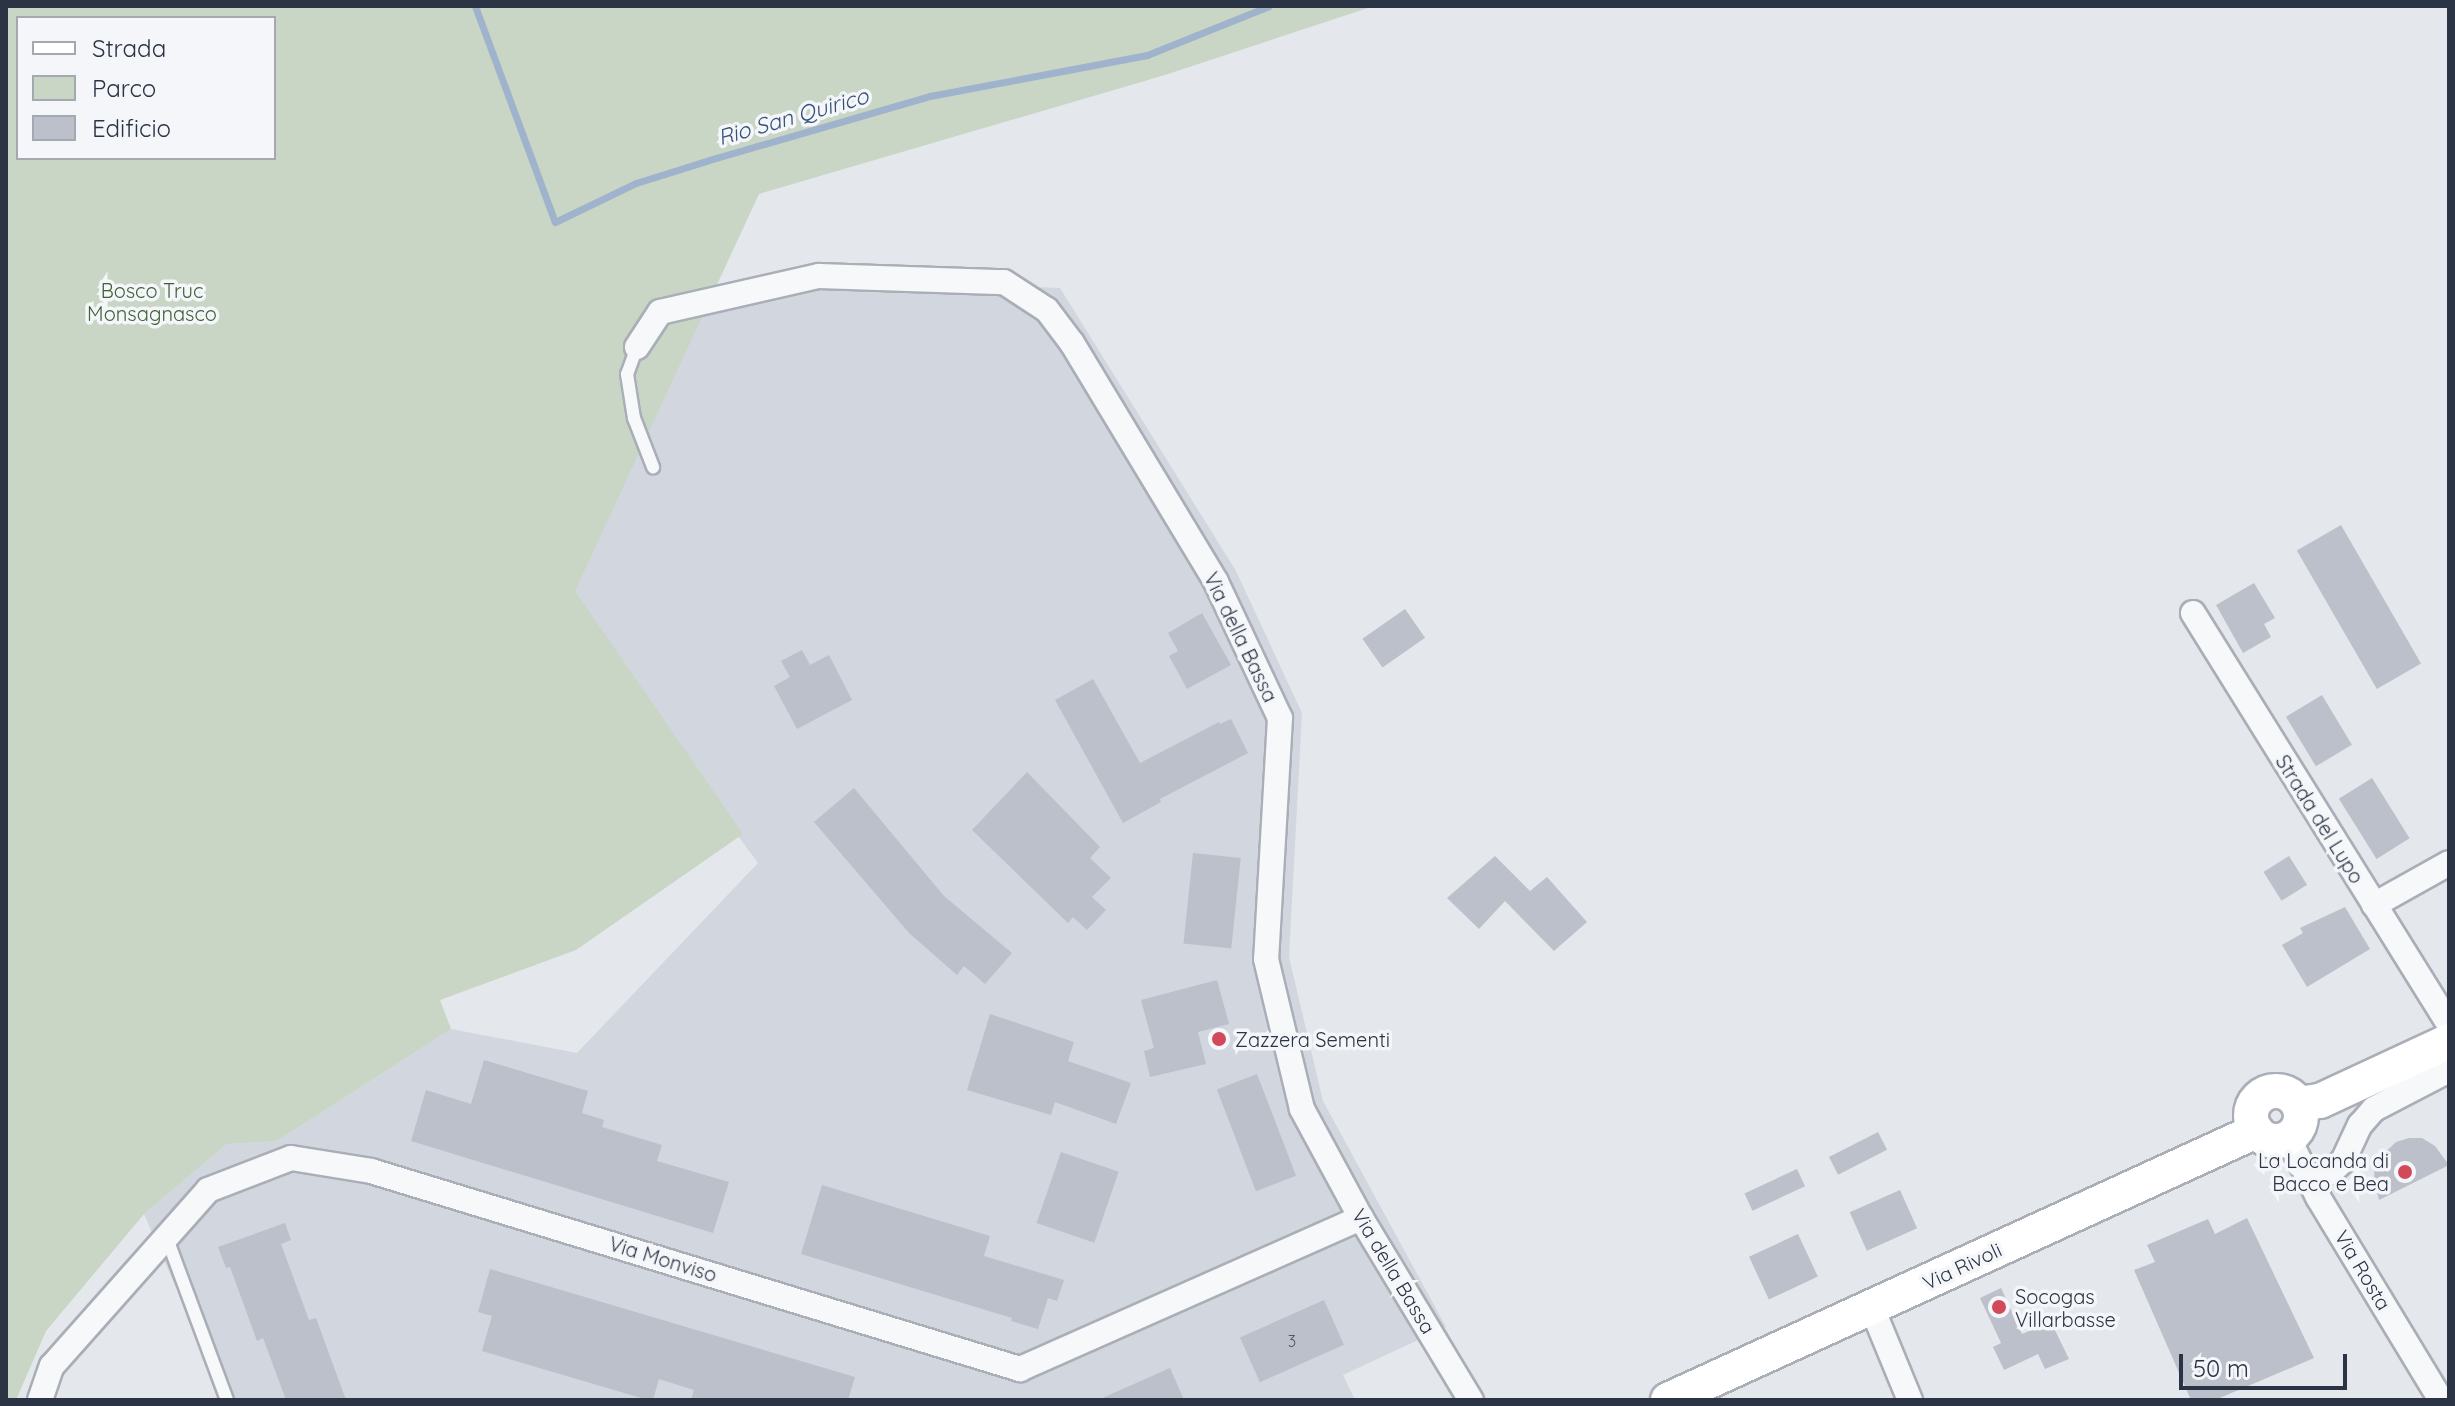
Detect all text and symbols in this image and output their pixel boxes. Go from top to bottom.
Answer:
legend [16,16,276,160]
text: Strada [92,33,166,63]
text: Parco [92,73,156,103]
water label: Rio San Quirico [715,83,871,151]
text: Edificio [92,113,171,143]
park label: Bosco Truc Monsagnasco [87,278,217,325]
street label: Via della Bassa [1199,568,1283,706]
street label: Strada del Lupo [2271,750,2369,888]
place label: Zazzera Sementi [1235,1027,1390,1051]
marker: Zazzera Sementi [1210,1030,1228,1048]
place label: La Locanda di Bacco e Bea [2258,1148,2389,1195]
marker: La Locanda di Bacco e Bea [2396,1163,2414,1181]
street label: Via della Bassa [1347,1204,1441,1338]
street label: Via Rosta [2330,1226,2396,1314]
street label: Via Monviso [606,1231,720,1287]
street label: Via Rivoli [1919,1237,2005,1295]
place label: Socogas Villarbasse [2015,1284,2116,1331]
marker: Socogas Villarbasse [1990,1298,2008,1316]
house number: 3 [1288,1331,1296,1351]
scale bar [2183,1338,2351,1388]
text: 50 m [2193,1353,2249,1383]

